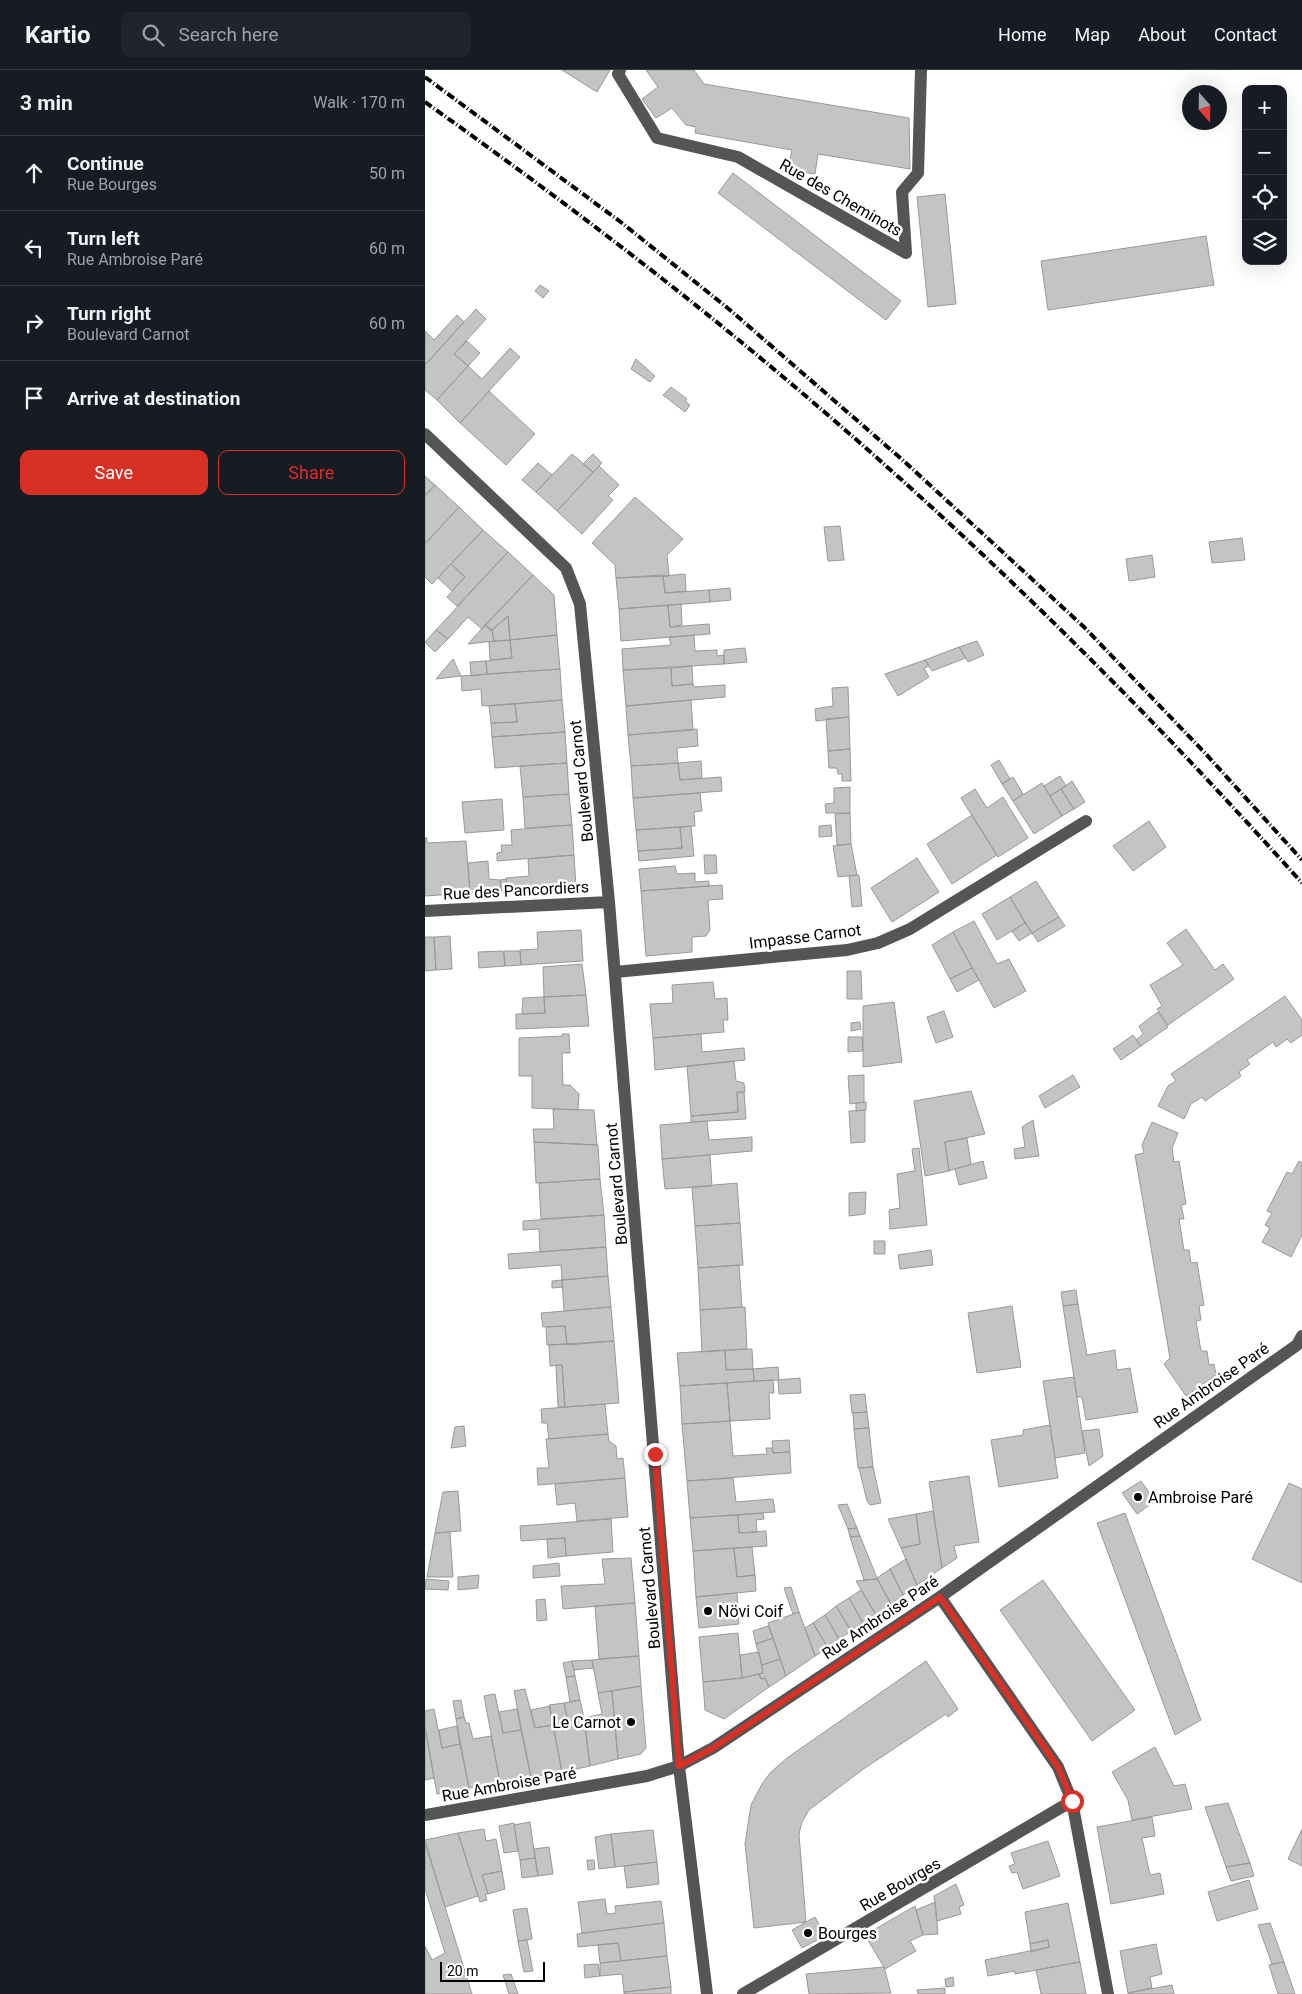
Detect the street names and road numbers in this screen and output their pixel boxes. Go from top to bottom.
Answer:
street label: Rue des Cheminots [776,155,905,240]
street label: Boulevard Carnot [566,719,597,843]
street label: Rue des Pancordiers [442,877,590,904]
street label: Impasse Carnot [748,920,862,953]
street label: Boulevard Carnot [602,1122,631,1246]
street label: Rue Ambroise Paré [1150,1339,1272,1432]
street label: Boulevard Carnot [635,1526,664,1650]
street label: Rue Ambroise Paré [819,1572,942,1663]
street label: Rue Ambroise Paré [440,1763,578,1806]
street label: Rue Bourges [857,1854,944,1915]

